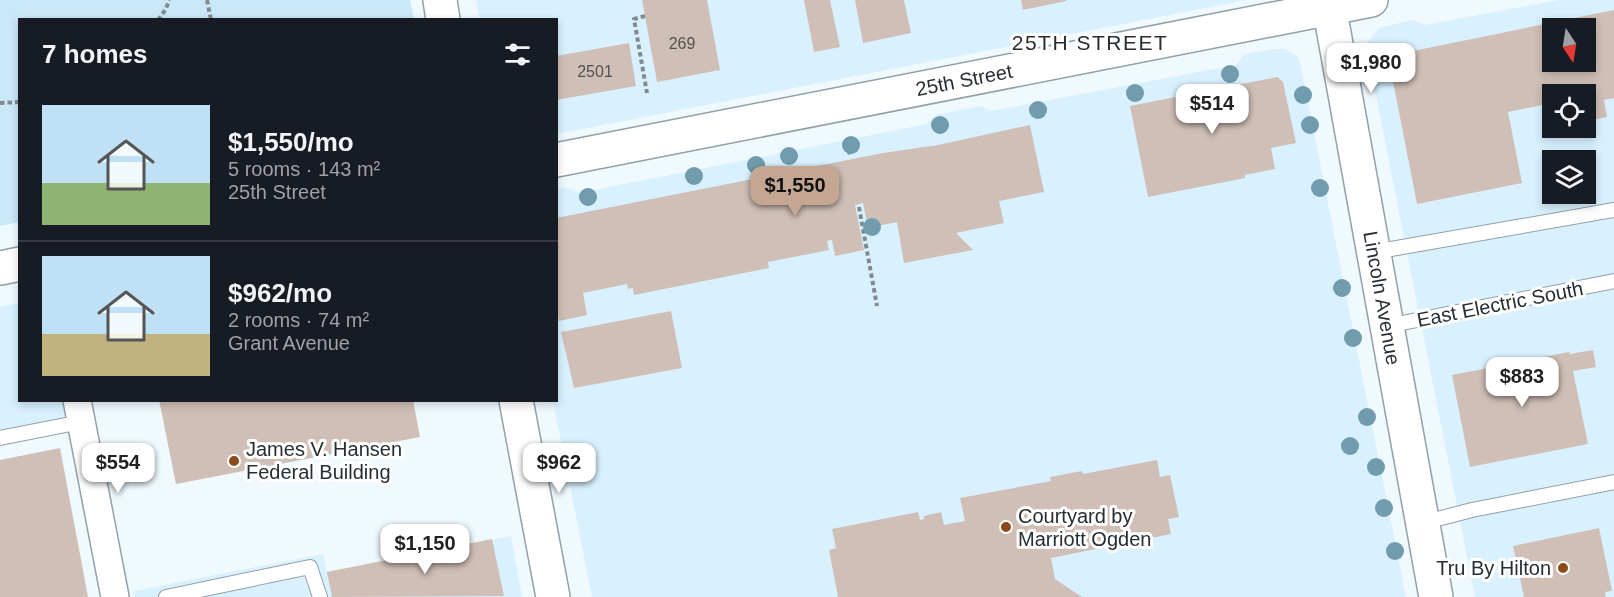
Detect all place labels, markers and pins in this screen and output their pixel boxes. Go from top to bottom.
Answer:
pin: $1,980 [1322,43,1420,94]
pin: $514 [1176,84,1248,135]
pin: $1,550 [746,166,844,217]
pin: $883 [1486,357,1558,408]
place label: James V. Hansen Federal Building [246,438,402,483]
pin: $554 [82,443,154,494]
pin: $962 [523,443,595,494]
marker: James V. Hansen Federal Building [227,454,241,468]
place label: Courtyard by Marriott Ogden [1018,505,1151,550]
marker: Courtyard by Marriott Ogden [999,520,1013,534]
pin: $1,150 [376,524,474,575]
place label: Tru By Hilton [1436,557,1551,579]
marker: Tru By Hilton [1556,561,1570,575]

